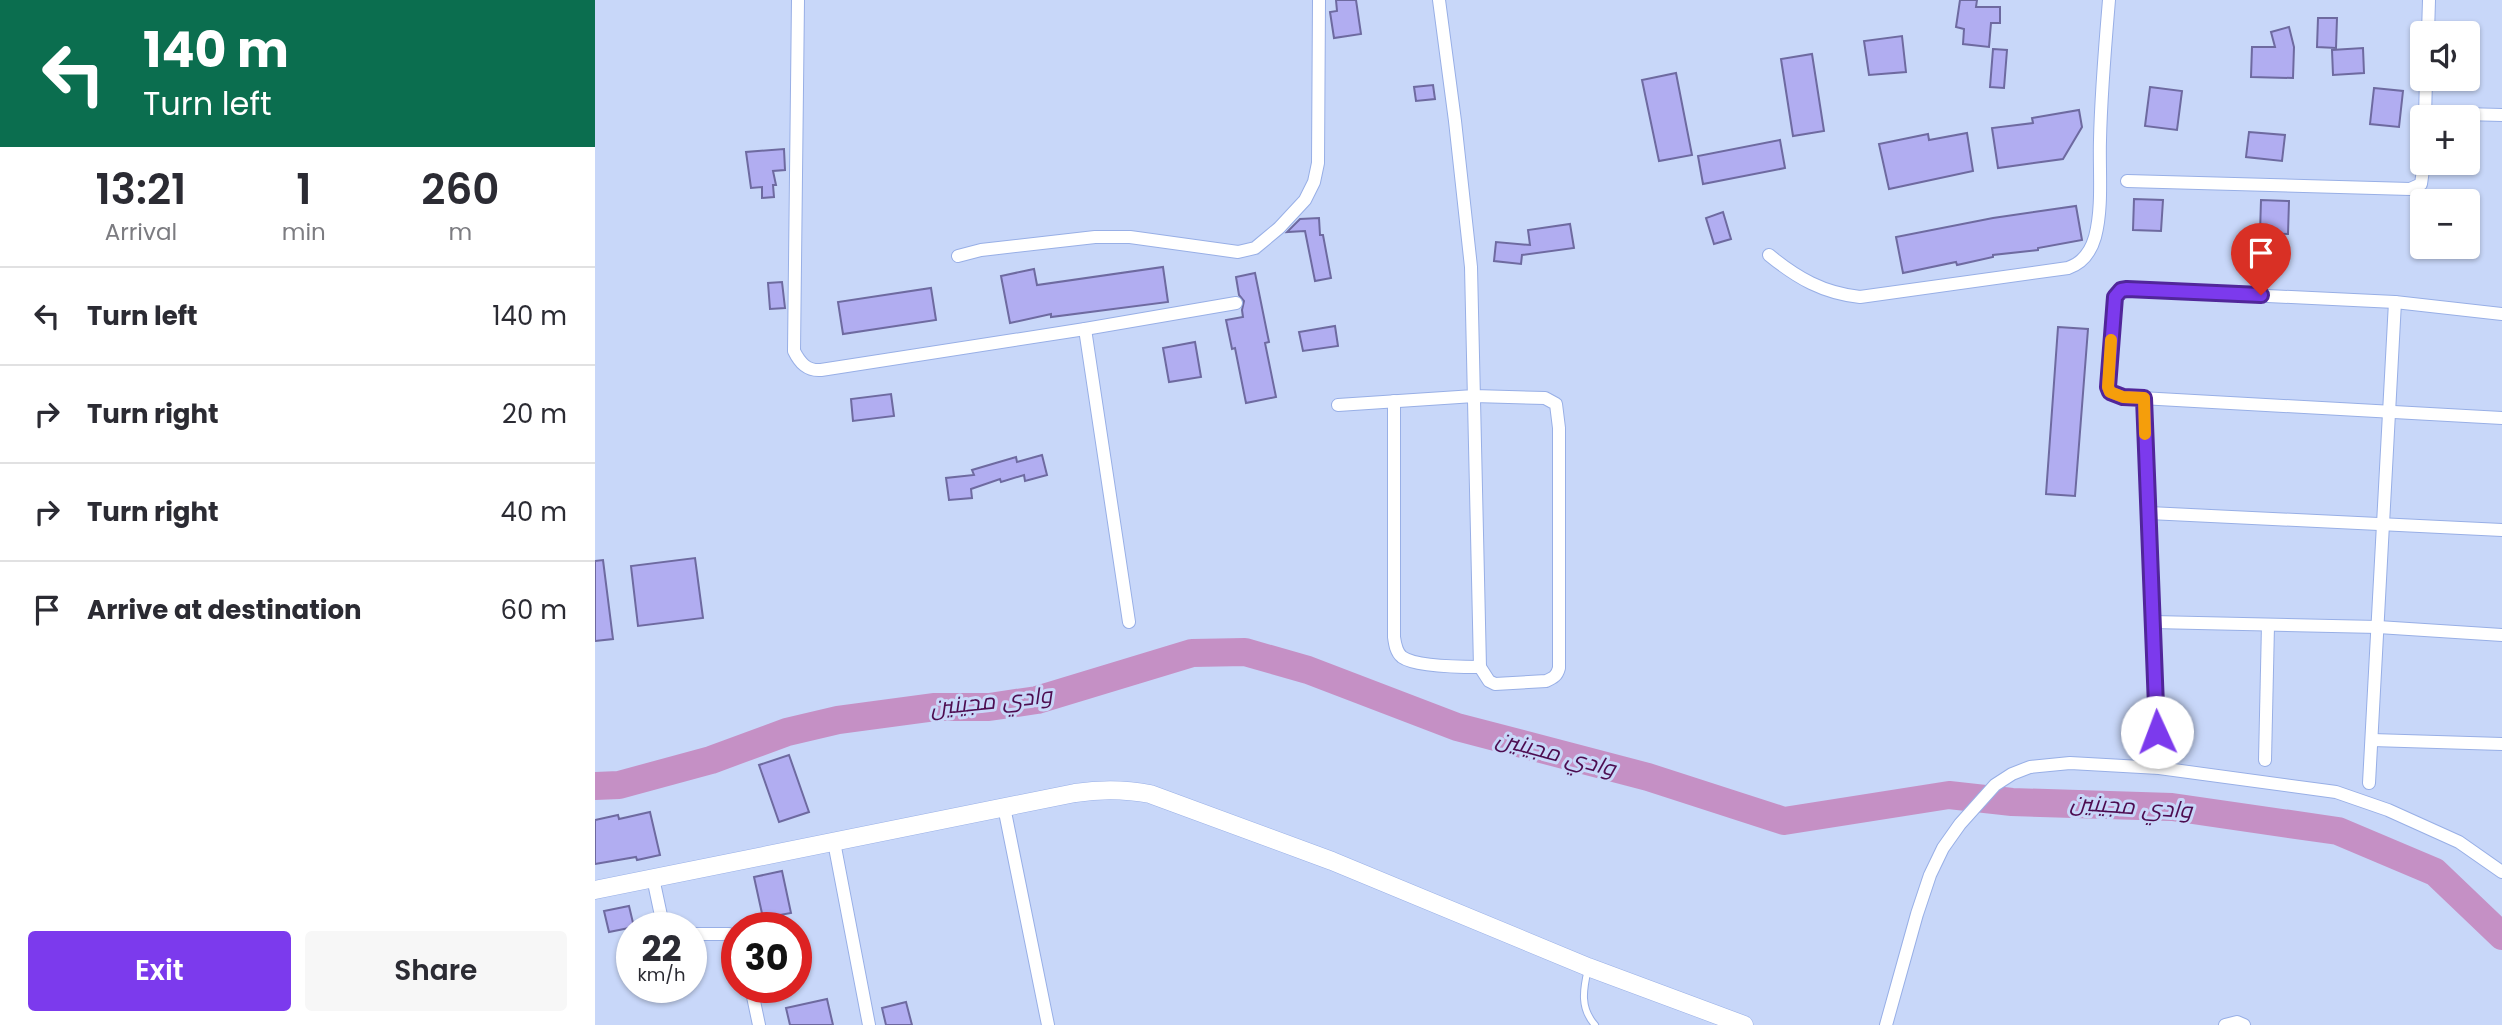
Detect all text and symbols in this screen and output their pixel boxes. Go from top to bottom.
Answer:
text: 140 m [143,16,289,84]
map controls [2410,21,2480,259]
button: sound [2410,21,2480,91]
icon: left [28,28,119,119]
text: Turn left [143,81,272,126]
button: + [2410,105,2480,175]
text: 13:21 [96,160,186,219]
text: 1 [296,160,311,219]
text: 260 [421,160,499,219]
button: − [2410,189,2480,259]
text: Arrival [105,216,177,248]
text: min [282,216,326,248]
text: m [449,216,472,248]
pin [2231,223,2291,295]
icon: arrive [2242,234,2280,272]
icon: left [28,297,66,335]
text: Turn left [87,298,198,334]
text: 140 m [492,298,567,334]
icon: right [28,395,66,433]
text: Turn right [87,396,219,432]
text: 20 m [502,396,567,432]
icon: right [28,493,66,531]
text: Turn right [87,494,219,530]
text: 40 m [501,494,567,530]
icon: arrive [28,591,66,629]
text: Arrive at destination [87,592,362,628]
text: 60 m [500,592,567,628]
water label: وادي مجينين [929,679,1055,725]
position arrow [2120,695,2194,769]
water label: وادي مجينين [1492,722,1621,787]
water label: وادي مجينين [2069,786,2195,828]
speed limit sign: 30 [721,912,812,1003]
text: 22 [642,924,681,973]
button: Exit [28,931,291,1011]
button: Share [305,931,567,1011]
text: km/h [638,962,685,987]

